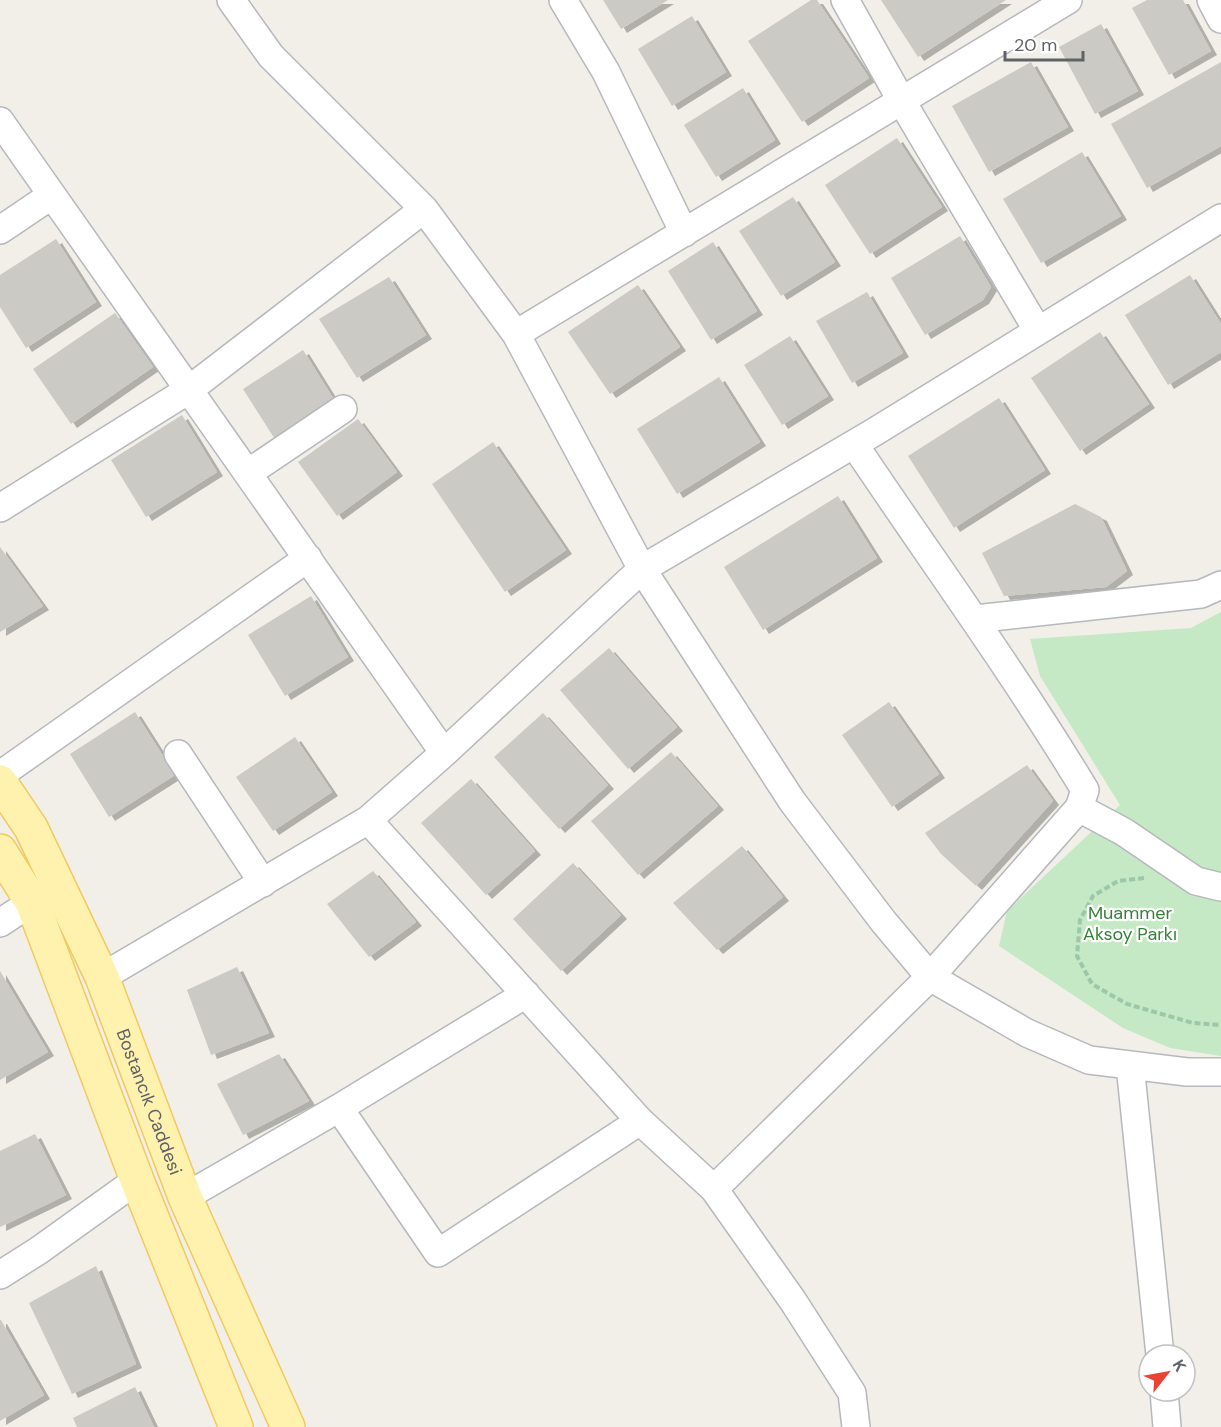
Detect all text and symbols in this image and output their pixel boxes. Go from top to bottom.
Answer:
scale bar [1005,24,1083,62]
text: 20 m [1014,33,1057,57]
park label: Muammer Aksoy Parkı [1083,901,1177,946]
street label: Bostancık Caddesi [111,1025,188,1178]
north arrow [1137,1343,1197,1403]
text: K [1168,1356,1191,1376]

